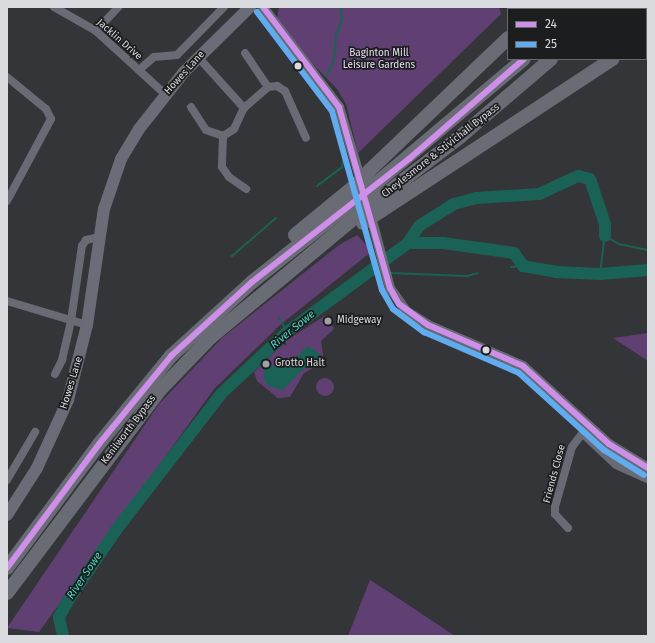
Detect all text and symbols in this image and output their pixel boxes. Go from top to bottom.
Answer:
legend [507,8,647,60]
street label: Jacklin Drive [94,17,144,63]
text: 24 [545,17,557,31]
text: 25 [545,37,557,51]
park label: Baginton Mill Leisure Gardens [343,47,415,70]
street label: Howes Lane [162,49,208,97]
unlabelled marker [293,61,303,71]
street label: Cheylesmore & Stivichall Bypass [380,101,502,201]
water label: River Sowe [268,308,318,352]
marker: Midgeway [322,315,334,327]
place label: Midgeway [337,315,381,327]
unlabelled marker [481,345,491,355]
street label: Howes Lane [58,355,86,411]
marker: Grotto Halt [260,358,272,370]
place label: Grotto Halt [275,358,325,370]
street label: Kenilworth Bypass [99,393,159,467]
street label: Friends Close [541,443,569,505]
water label: River Sowe [65,550,105,602]

